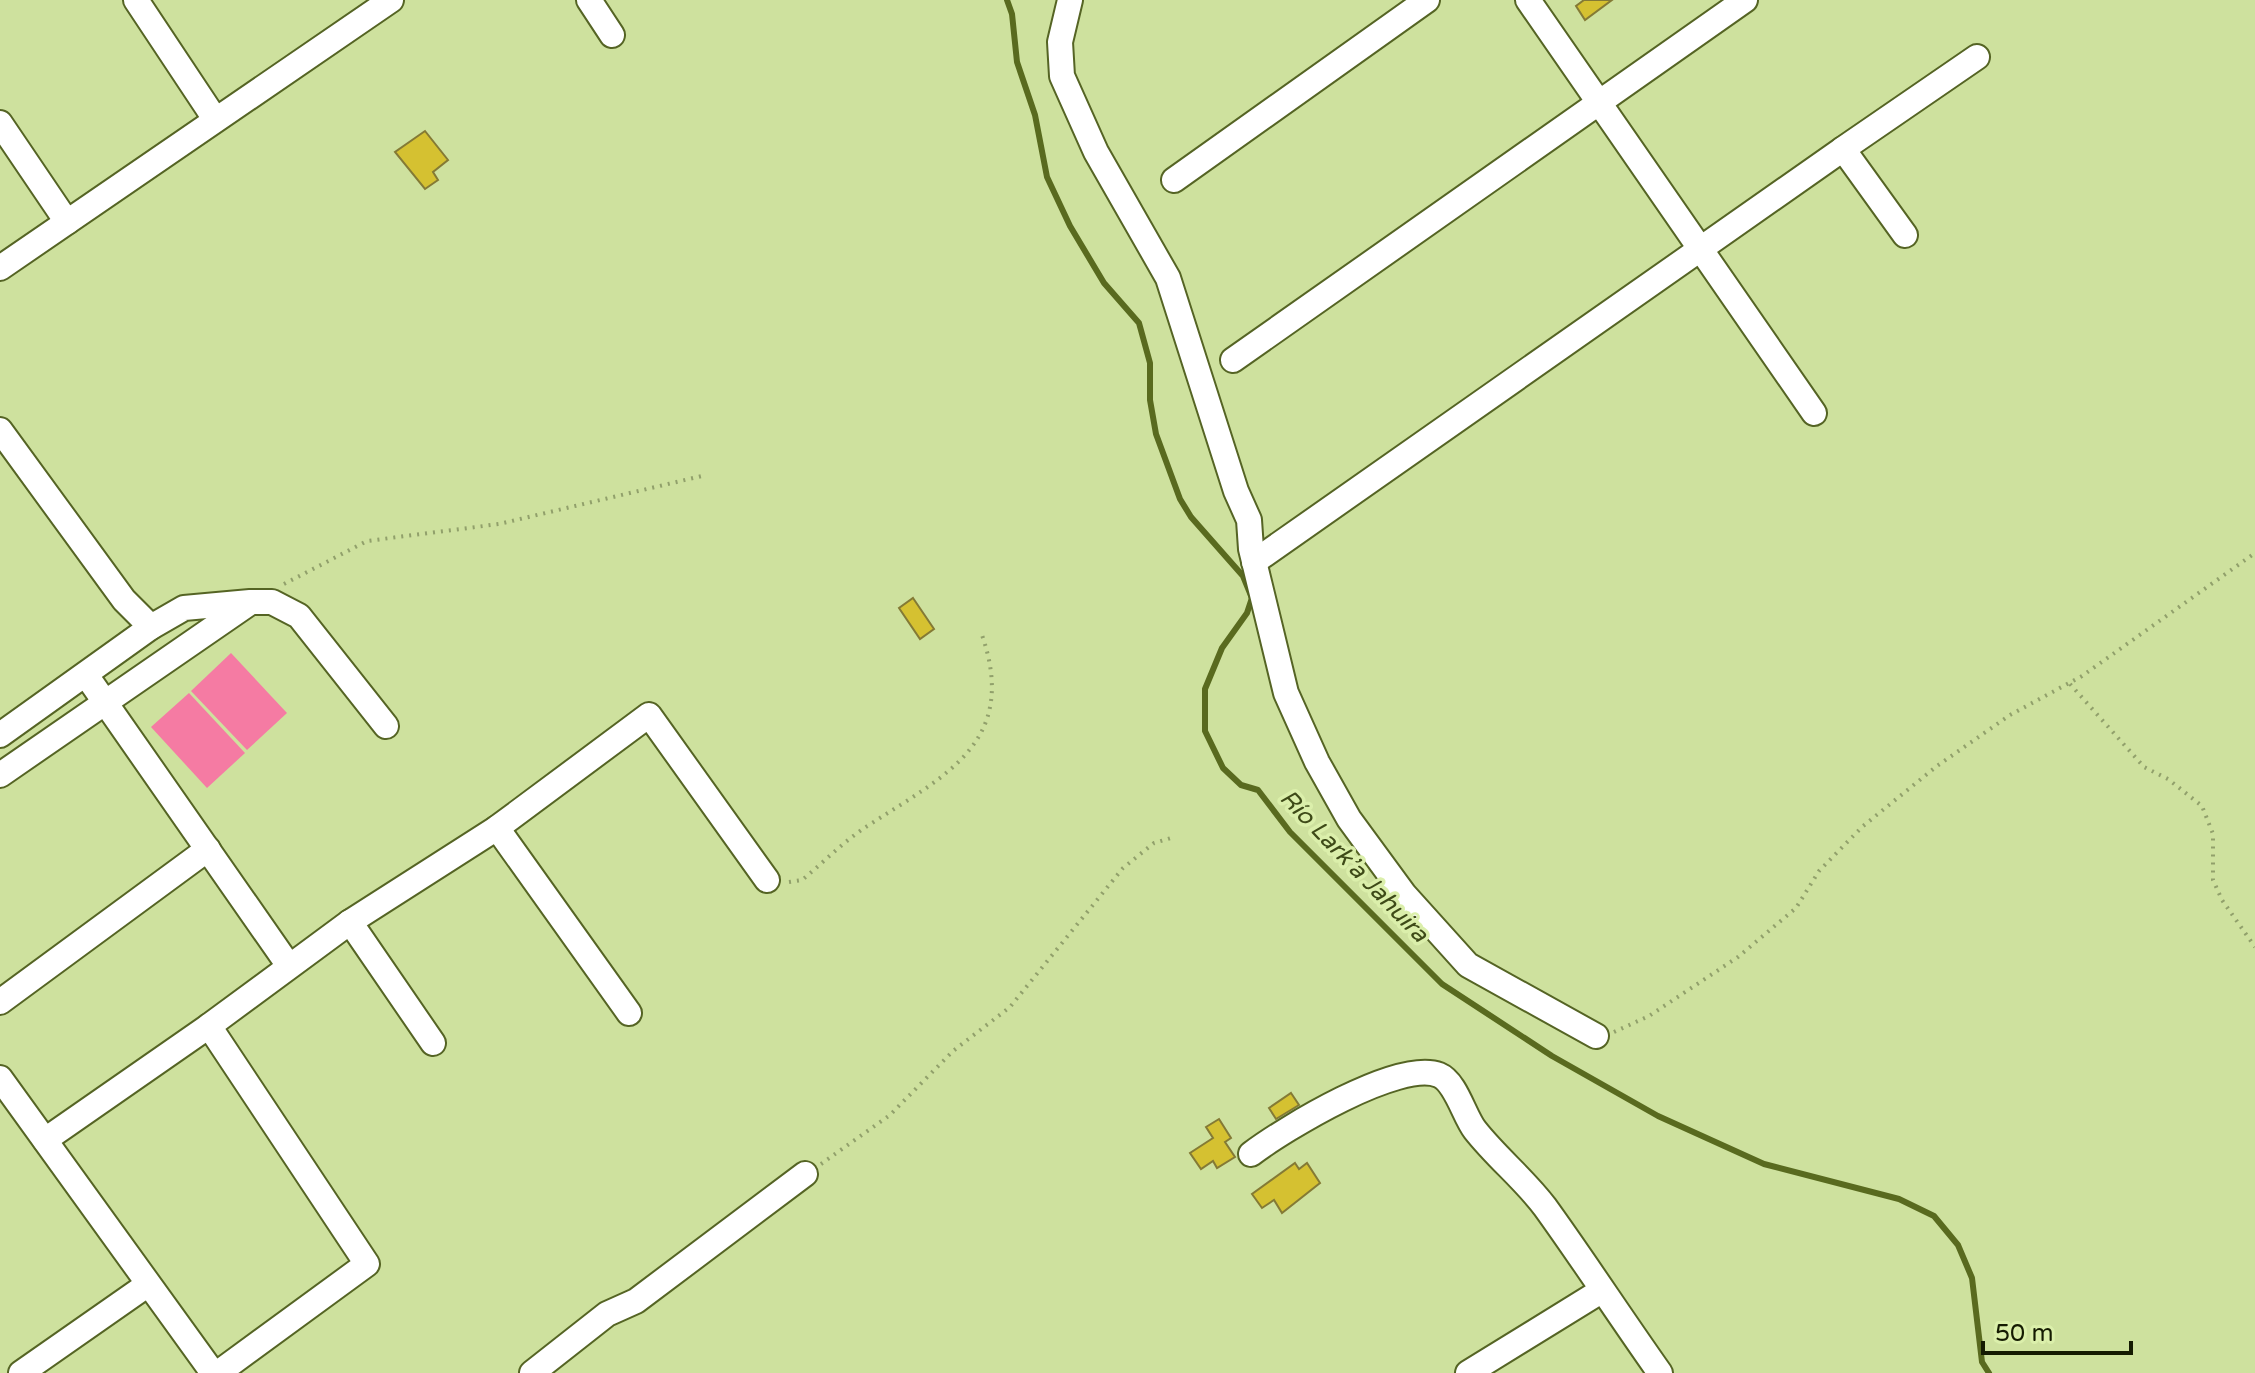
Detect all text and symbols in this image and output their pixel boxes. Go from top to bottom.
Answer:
water label: Río Lark’a Jahuira [1274,784,1435,949]
scale bar [1983,1305,2131,1355]
text: 50 m [1995,1319,2053,1348]

